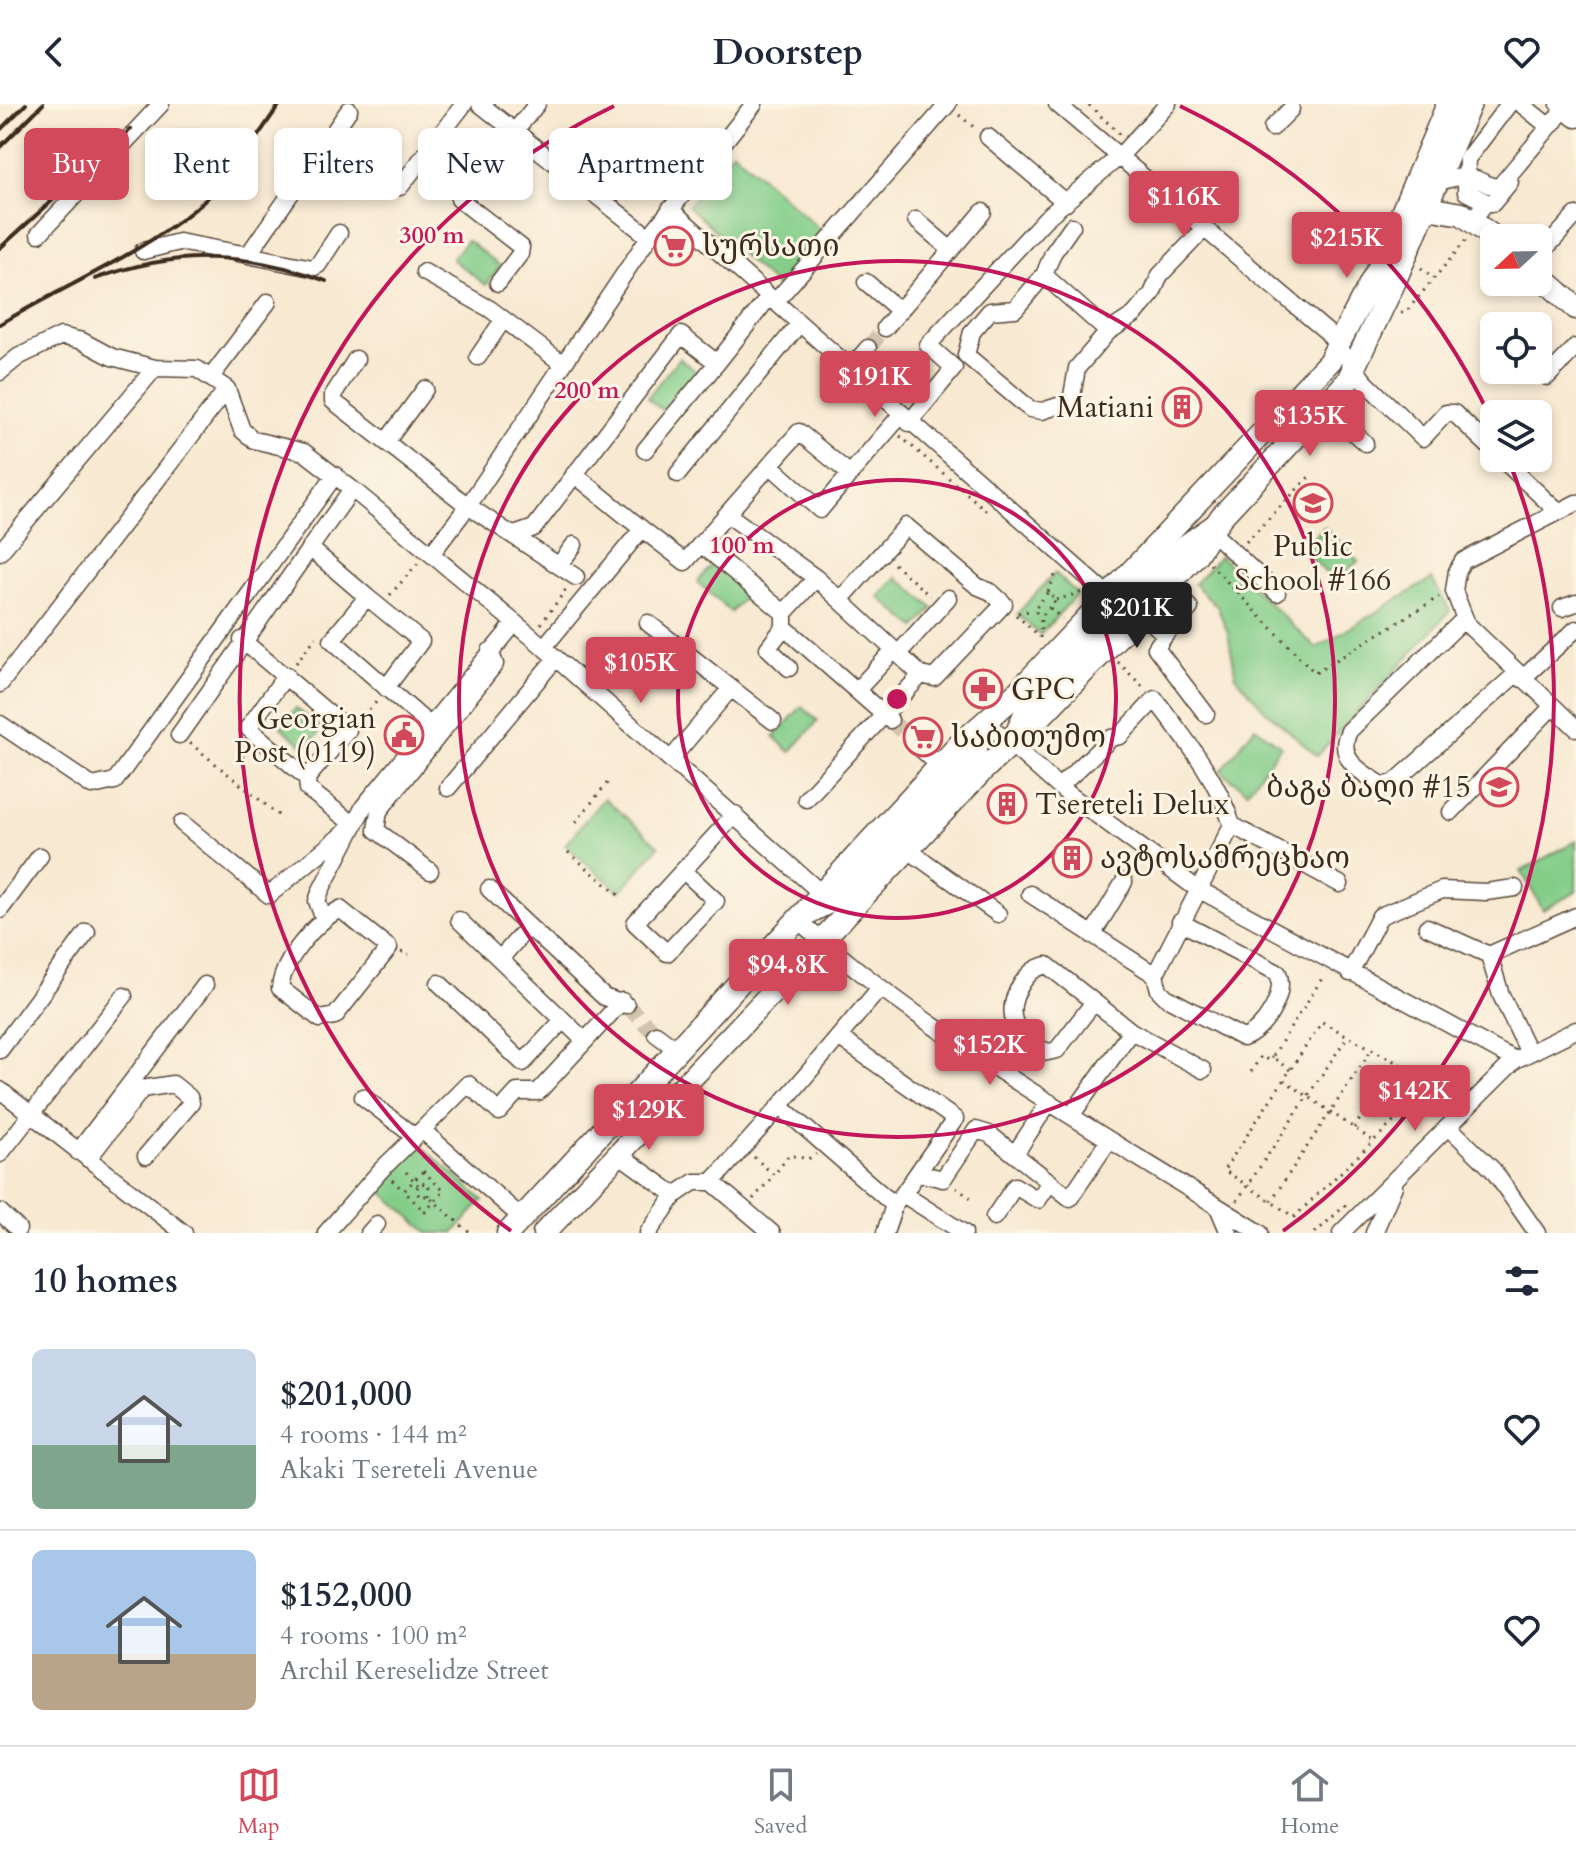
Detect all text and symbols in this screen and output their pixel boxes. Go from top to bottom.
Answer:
text: Doorstep [713,28,863,77]
icon: back [32,30,76,74]
icon: heart [1500,30,1544,74]
chip: Buy [24,128,129,200]
chip: Rent [145,128,258,200]
chip: Filters [274,128,402,200]
chip: New [418,128,533,200]
chip: Apartment [549,128,732,200]
pin: $116K [1128,171,1240,239]
text: $116K [1147,179,1221,214]
pin: $215K [1291,212,1403,280]
text: 300 m [399,219,466,252]
text: $215K [1310,220,1384,255]
north arrow [1480,224,1552,296]
map controls [1480,224,1552,472]
supermarket icon: სურსათი [653,225,695,267]
place label: სურსათი [702,226,839,267]
button: locate [1480,312,1552,384]
pin: $191K [819,351,931,419]
text: $191K [838,359,912,394]
text: 200 m [554,374,621,407]
building icon: Matiani [1161,386,1203,428]
place label: Matiani [1056,387,1154,428]
pin: $135K [1254,390,1366,458]
text: $135K [1273,398,1347,433]
button: layers [1480,400,1552,472]
school or university icon: Public School #166 [1292,482,1334,524]
place label: Public School #166 [1235,526,1391,601]
text: 100 m [709,529,776,562]
pin: $201K [1081,582,1193,650]
text: $201K [1100,590,1174,625]
pin: $105K [585,637,697,705]
text: $105K [604,645,678,680]
pharmacy icon: GPC [962,668,1004,710]
place label: GPC [1011,669,1075,710]
centre of rings [883,685,911,713]
place label: Georgian Post (0119) [234,698,376,773]
public building icon: Georgian Post (0119) [383,714,425,756]
supermarket icon: საბითუმო [902,716,944,758]
place label: საბითუმო [951,717,1106,758]
school or university icon: ბაგა ბაღი #15 [1478,766,1520,808]
place label: ბაგა ბაღი #15 [1266,767,1471,808]
building icon: Tsereteli Delux [986,783,1028,825]
place label: Tsereteli Delux [1035,784,1230,825]
building icon: ავტოსამრეცხაო [1051,837,1093,879]
place label: ავტოსამრეცხაო [1100,838,1350,879]
pin: $94.8K [723,939,853,1007]
text: $94.8K [747,947,829,982]
pin: $152K [934,1019,1046,1087]
text: $152K [953,1027,1027,1062]
pin: $142K [1359,1065,1471,1133]
text: $142K [1378,1073,1452,1108]
pin: $129K [593,1084,705,1152]
text: $129K [612,1092,686,1127]
text: 10 homes [32,1258,178,1304]
icon: filters [1500,1259,1544,1303]
text: $201,000 [280,1371,412,1417]
icon: home [96,1381,192,1477]
icon: heart [1500,1407,1544,1451]
text: 4 rooms · 144 m² [280,1417,467,1452]
text: Akaki Tsereteli Avenue [280,1452,538,1487]
text: $152,000 [280,1572,412,1618]
icon: home [96,1582,192,1678]
icon: heart [1500,1608,1544,1652]
text: 4 rooms · 100 m² [280,1618,467,1653]
text: Archil Kereselidze Street [280,1653,549,1688]
tab: Map [237,1763,281,1841]
tab: Saved [754,1763,807,1841]
tab: Home [1280,1763,1339,1841]

